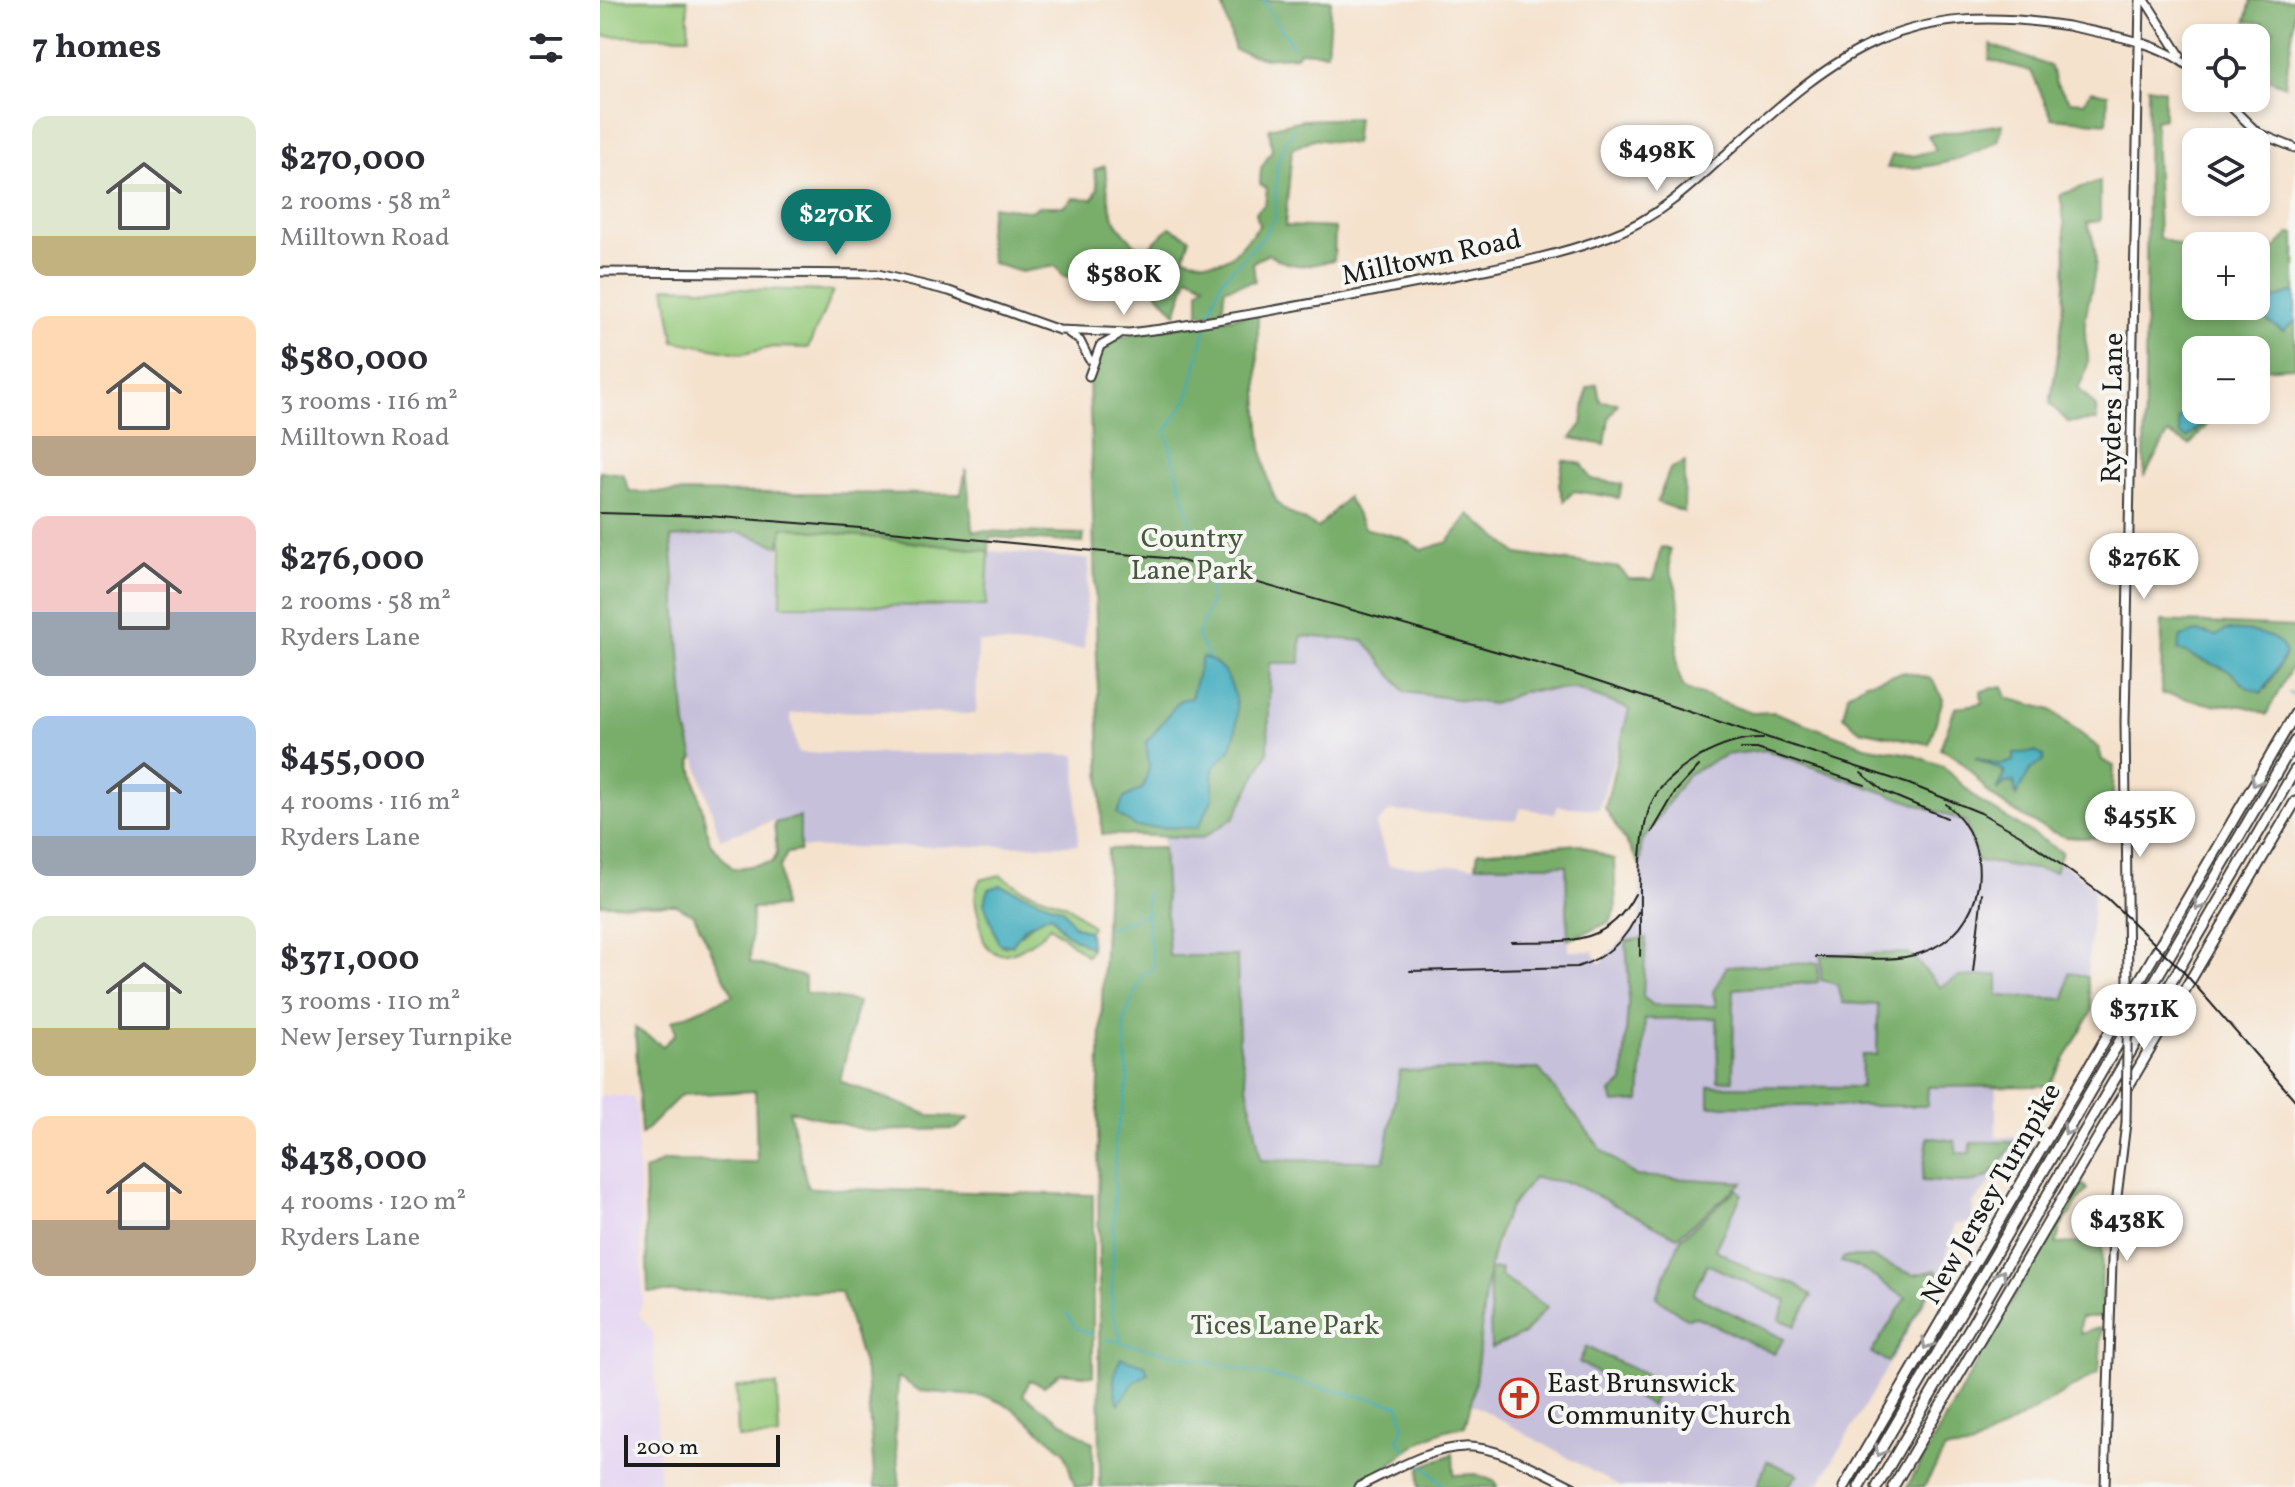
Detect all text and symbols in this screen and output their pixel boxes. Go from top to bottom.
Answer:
map controls [2182,24,2270,424]
button: locate [2182,24,2270,112]
text: 7 homes [32,25,161,72]
icon: filters [524,26,568,70]
pin: $498K [1601,125,1713,193]
button: layers [2182,128,2270,216]
text: $498K [1619,133,1695,169]
text: $270,000 [280,137,426,184]
icon: home [96,148,192,244]
text: 2 rooms · 58 m² [280,184,451,220]
pin: $270K [780,189,892,257]
text: $270K [799,197,873,233]
text: Milltown Road [280,220,450,256]
street label: Milltown Road [1338,220,1525,297]
button: + [2182,232,2270,320]
pin: $580K [1068,249,1180,317]
text: $580K [1086,257,1162,293]
street label: Ryders Lane [2093,332,2134,484]
button: − [2182,336,2270,424]
text: $580,000 [280,337,428,384]
icon: home [96,348,192,444]
text: 3 rooms · 116 m² [280,384,458,420]
text: Milltown Road [280,420,450,456]
park label: Country Lane Park [1131,520,1253,591]
pin: $276K [2088,533,2200,601]
text: $276,000 [280,537,424,584]
text: $276K [2108,541,2180,577]
icon: home [96,548,192,644]
text: 2 rooms · 58 m² [280,584,451,620]
text: Ryders Lane [280,620,420,656]
text: $455,000 [280,737,425,784]
icon: home [96,748,192,844]
one-way arrow [2250,772,2266,787]
text: 4 rooms · 116 m² [280,784,460,820]
pin: $455K [2084,791,2196,859]
text: $455K [2103,799,2177,835]
text: Ryders Lane [280,820,420,856]
one-way arrow [2193,897,2209,911]
text: $371,000 [280,937,420,984]
icon: home [96,948,192,1044]
text: 3 rooms · 110 m² [280,984,460,1020]
pin: $371K [2088,984,2200,1052]
text: $371K [2109,992,2179,1028]
text: New Jersey Turnpike [280,1020,512,1056]
street label: New Jersey Turnpike [1913,1076,2072,1312]
one-way arrow [2062,1121,2078,1136]
text: $438,000 [280,1137,427,1184]
icon: home [96,1148,192,1244]
text: 4 rooms · 120 m² [280,1184,466,1220]
pin: $438K [2071,1195,2183,1263]
text: $438K [2089,1203,2165,1239]
text: Ryders Lane [280,1220,420,1256]
one-way arrow [1991,1269,2007,1283]
park label: Tices Lane Park [1190,1307,1380,1346]
one-way arrow [1921,1335,1937,1350]
place label: East Brunswick Community Church [1547,1365,1791,1436]
church icon: East Brunswick Community Church [1498,1377,1540,1419]
scale bar [624,1431,780,1467]
text: 200 m [636,1433,698,1464]
one-way arrow [1875,1442,1890,1457]

